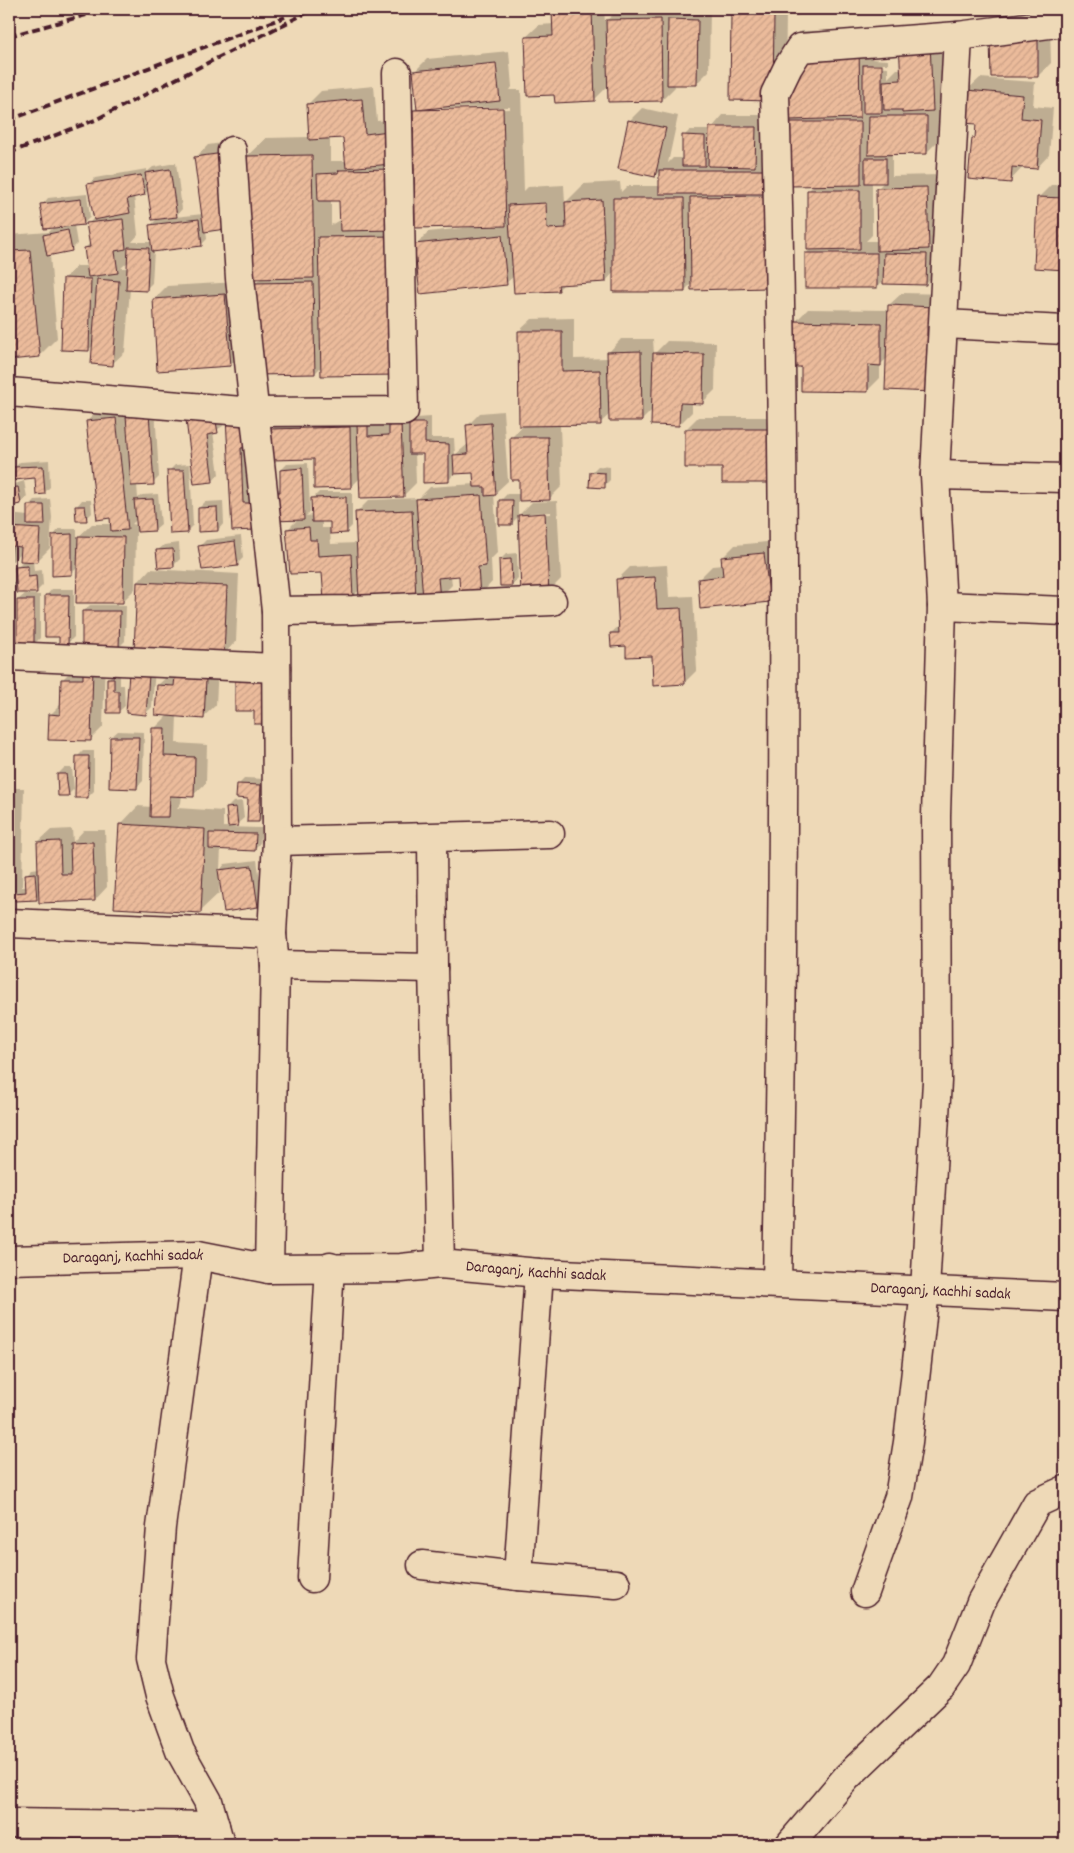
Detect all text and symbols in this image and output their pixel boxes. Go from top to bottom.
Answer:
street label: Daraganj, Kachhi sadak [62,1243,205,1270]
street label: Daraganj, Kachhi sadak [465,1255,607,1288]
street label: Daraganj, Kachhi sadak [870,1277,1011,1306]

